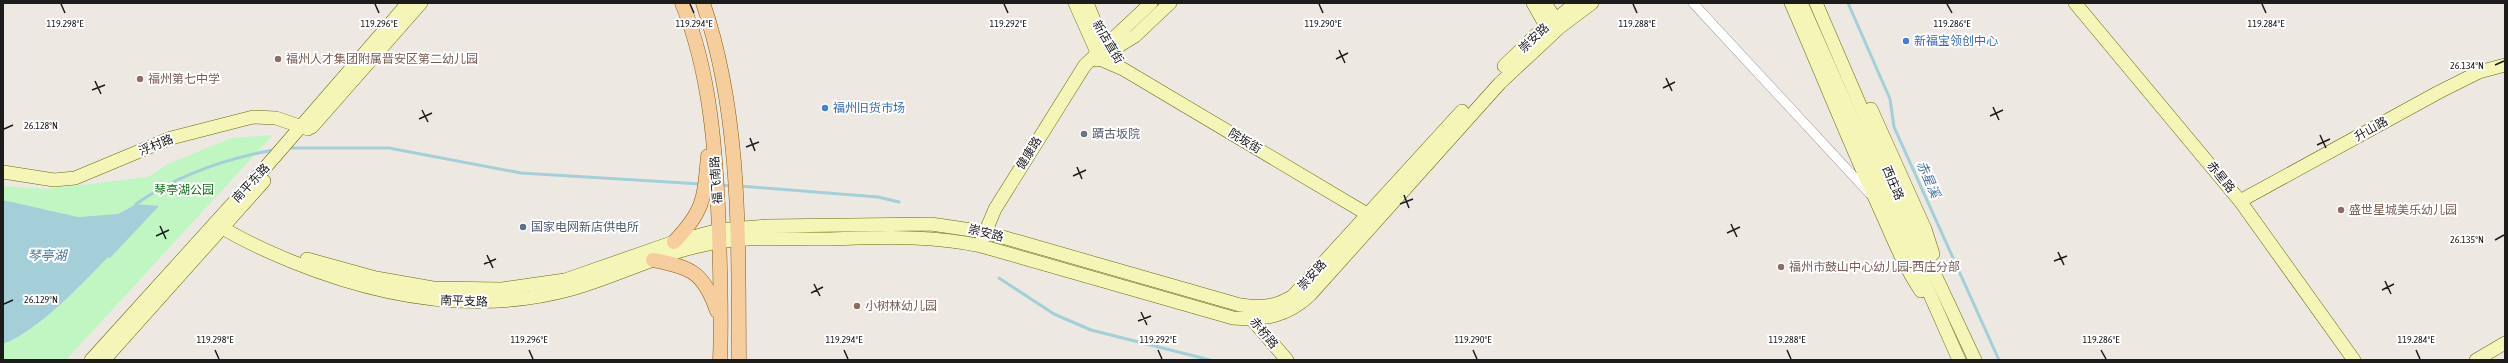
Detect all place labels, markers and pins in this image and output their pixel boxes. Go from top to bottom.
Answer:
place label: 新福宝领创中心 [1914,34,1998,48]
marker: 新福宝领创中心 [1901,36,1911,46]
place label: 福州人才集团附属晋安区第二幼儿园 [286,52,478,66]
marker: 福州人才集团附属晋安区第二幼儿园 [273,54,283,64]
place label: 福州第七中学 [148,72,220,86]
marker: 福州第七中学 [135,74,145,84]
place label: 福州旧货市场 [833,101,905,115]
marker: 福州旧货市场 [820,103,830,113]
place label: 蹟古坂院 [1092,127,1140,141]
marker: 蹟古坂院 [1079,129,1089,139]
place label: 盛世星城美乐幼儿园 [2349,203,2457,217]
marker: 盛世星城美乐幼儿园 [2336,205,2346,215]
place label: 国家电网新店供电所 [531,220,639,234]
marker: 国家电网新店供电所 [518,222,528,232]
place label: 福州市鼓山中心幼儿园-西庄分部 [1789,260,1960,274]
marker: 福州市鼓山中心幼儿园-西庄分部 [1776,262,1786,272]
place label: 小树林幼儿园 [865,299,937,313]
marker: 小树林幼儿园 [852,301,862,311]

